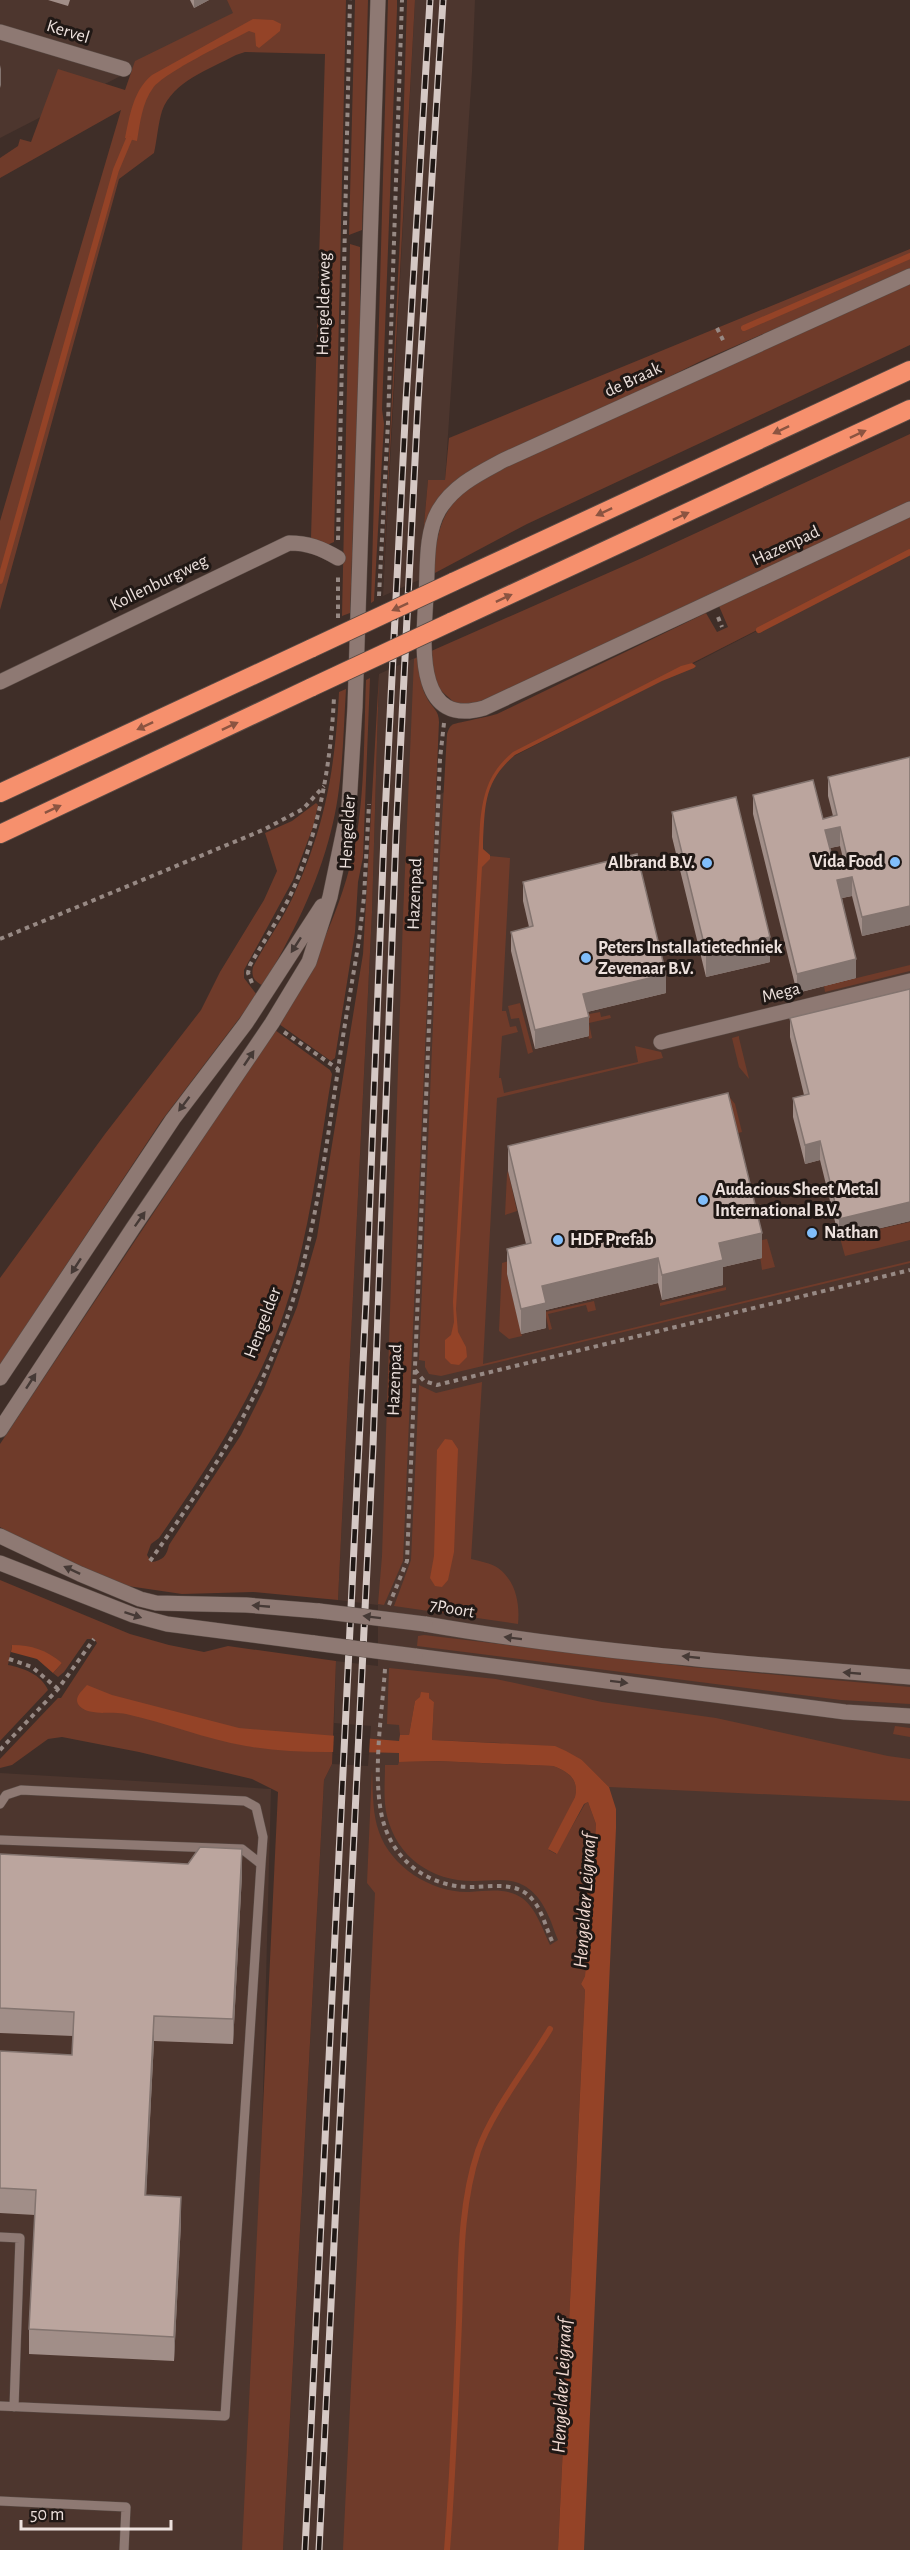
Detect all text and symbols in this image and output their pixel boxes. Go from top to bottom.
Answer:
street label: Kervel [44,17,92,47]
street label: Hengelderweg [314,252,334,356]
street label: de Braak [602,359,665,401]
one-way arrow [772,425,789,434]
one-way arrow [849,429,866,438]
one-way arrow [594,507,612,517]
one-way arrow [672,511,689,520]
street label: Hazenpad [750,523,822,569]
street label: Kollenburgweg [107,551,211,614]
one-way arrow [495,593,512,602]
one-way arrow [391,602,408,611]
one-way arrow [136,721,153,730]
one-way arrow [221,722,238,731]
street label: Hengelder [337,794,359,870]
one-way arrow [45,804,63,814]
place label: Vida Food [812,853,884,871]
place label: Albrand B.V. [608,854,695,872]
marker: Vida Food [888,855,902,869]
marker: Albrand B.V. [700,856,714,870]
street label: Hazenpad [405,858,425,930]
one-way arrow [290,936,301,953]
place label: Peters Installatietechniek Zevenaar B.V. [598,939,782,978]
marker: Peters Installatietechniek Zevenaar B.V. [579,951,593,965]
street label: Mega [760,980,802,1006]
one-way arrow [244,1049,255,1066]
one-way arrow [179,1097,191,1112]
place label: Audacious Sheet Metal International B.V. [715,1181,879,1220]
marker: Audacious Sheet Metal International B.V. [696,1193,710,1207]
one-way arrow [134,1211,146,1227]
place label: Nathan [824,1224,879,1242]
marker: Nathan [805,1226,819,1240]
place label: HDF Prefab [570,1231,654,1249]
marker: HDF Prefab [551,1233,565,1247]
one-way arrow [70,1258,81,1274]
street label: Hengelder [241,1285,285,1361]
street label: Hazenpad [385,1344,405,1416]
one-way arrow [26,1373,37,1389]
one-way arrow [63,1565,81,1575]
street label: 7Poort [428,1596,476,1622]
one-way arrow [251,1601,270,1611]
one-way arrow [124,1610,142,1620]
one-way arrow [362,1612,381,1622]
one-way arrow [504,1634,523,1643]
one-way arrow [681,1652,700,1662]
one-way arrow [842,1668,861,1678]
one-way arrow [609,1678,628,1687]
water label: Hengelder Leigraaf [570,1830,600,1969]
water label: Hengelder Leigraaf [548,2315,576,2454]
scale bar [21,2493,171,2531]
text: 50 m [30,2506,64,2524]

